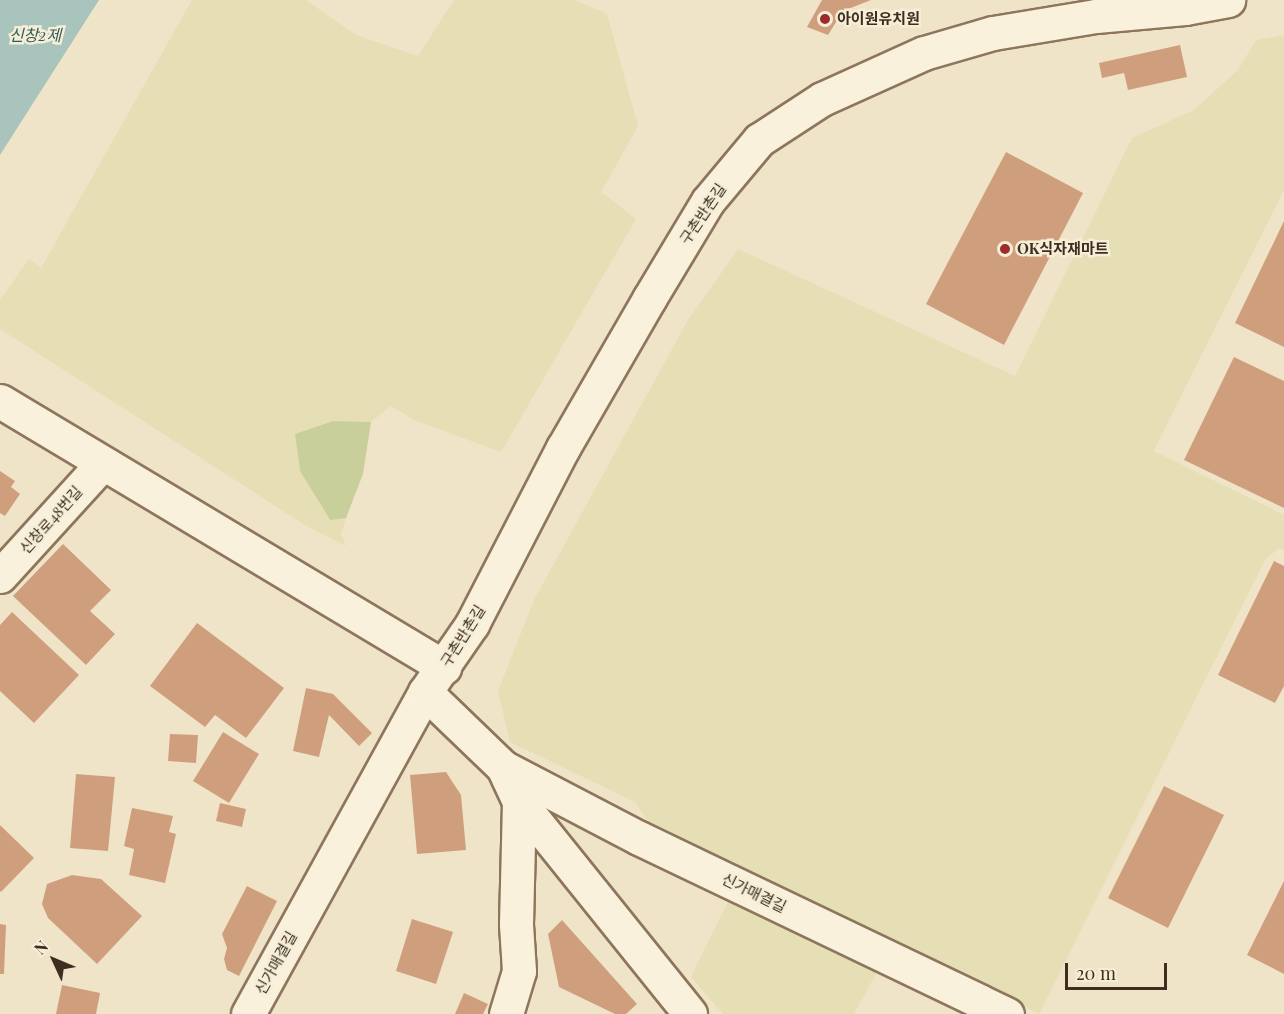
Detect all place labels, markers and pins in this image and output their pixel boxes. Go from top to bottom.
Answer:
place label: 아이원유치원 [837,10,920,28]
marker: 아이원유치원 [818,12,832,26]
place label: OK식자재마트 [1017,240,1108,258]
marker: OK식자재마트 [998,242,1012,256]

